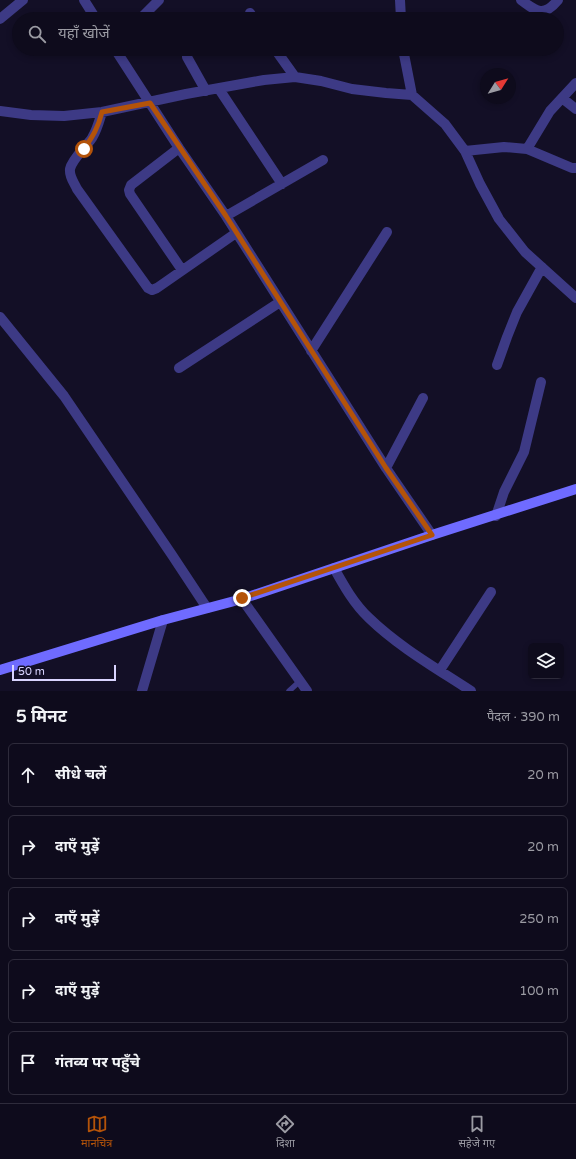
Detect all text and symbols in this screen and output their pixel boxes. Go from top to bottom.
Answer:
search box [12,12,564,56]
icon: search [26,23,48,45]
text: यहाँ खोजें [58,24,110,42]
north arrow [480,68,516,104]
route start [75,140,93,158]
route end [233,589,251,607]
map controls [528,643,564,679]
button: layers [528,643,564,679]
scale bar [12,663,116,682]
text: 50 m [18,665,45,678]
text: 5 मिनट [16,706,67,727]
text: पैदल · 390 m [487,709,560,725]
icon: ahead [17,764,39,786]
text: सीधे चलें [55,765,106,783]
text: 20 m [527,767,559,783]
icon: right [17,836,39,858]
text: दाएँ मुड़ें [55,837,99,855]
text: 20 m [527,839,559,855]
icon: right [17,908,39,930]
text: दाएँ मुड़ें [55,909,99,927]
text: 250 m [519,911,559,927]
icon: right [17,980,39,1002]
text: दाएँ मुड़ें [55,981,99,999]
text: 100 m [519,983,559,999]
icon: arrive [17,1052,39,1074]
text: गंतव्य पर पहुँचे [55,1053,140,1071]
tab: मानचित्र [81,1113,112,1151]
tab: दिशा [274,1113,296,1151]
tab: सहेजे गए [458,1113,495,1151]

